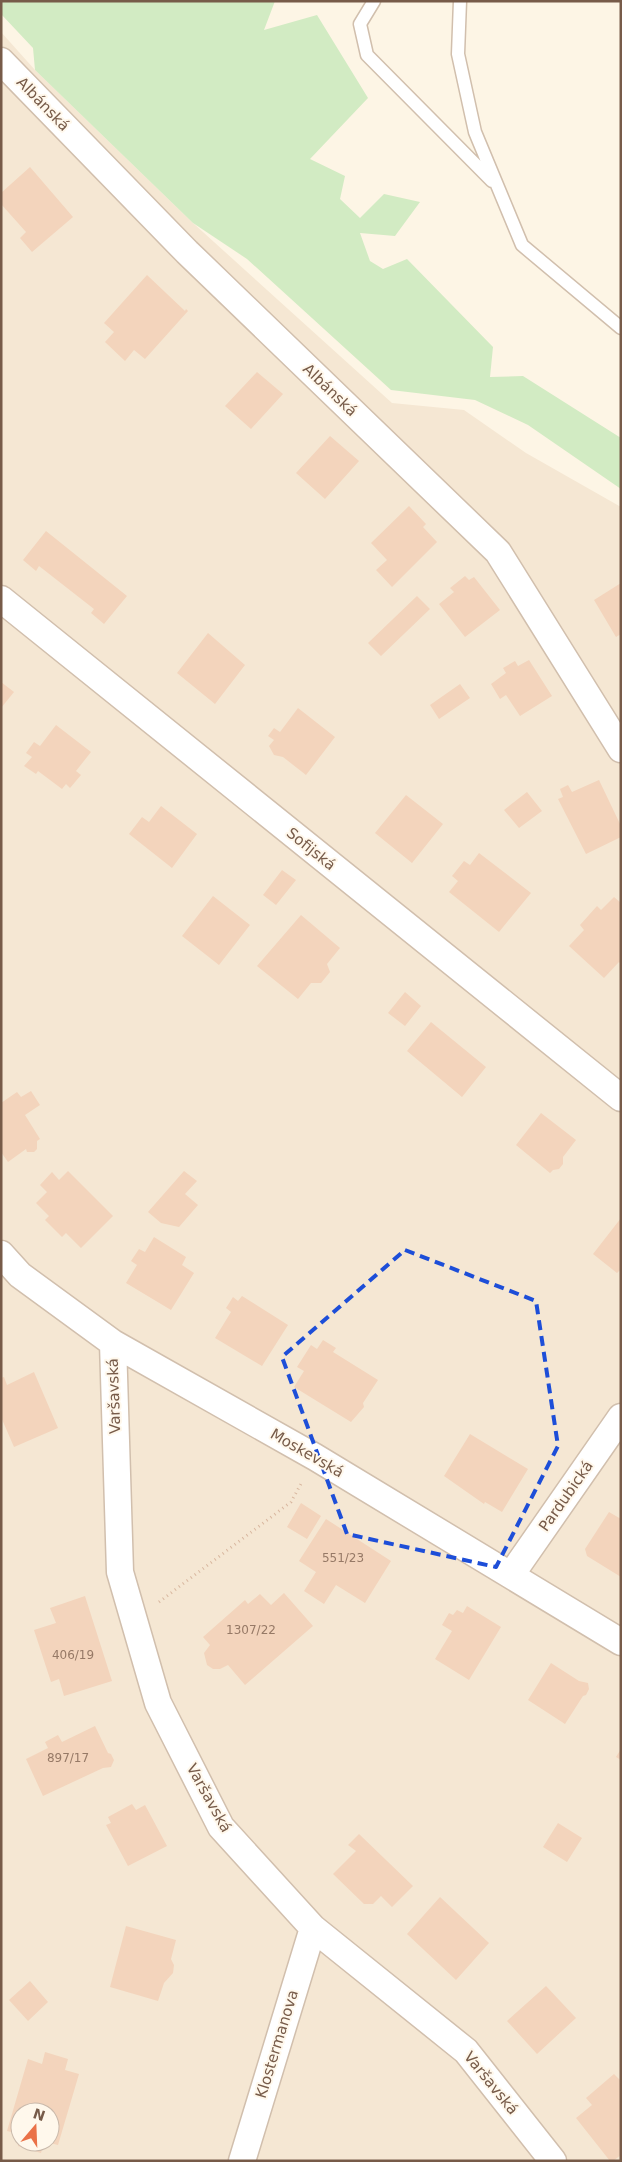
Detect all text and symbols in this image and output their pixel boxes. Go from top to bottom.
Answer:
street label: Albánská [13,73,73,135]
street label: Albánská [299,360,361,420]
street label: Sofijská [283,824,339,874]
street label: Varšavská [104,1358,124,1434]
street label: Moskevská [267,1425,347,1481]
street label: Pardubická [535,1457,597,1535]
house number: 551/23 [322,1551,364,1565]
house number: 1307/22 [226,1623,276,1637]
house number: 406/19 [52,1648,94,1662]
house number: 897/17 [47,1751,89,1765]
street label: Varšavská [183,1760,235,1836]
street label: Klostermanova [252,1988,302,2100]
street label: Varšavská [460,2048,522,2118]
north arrow [10,2102,60,2152]
text: N [31,2105,47,2124]

